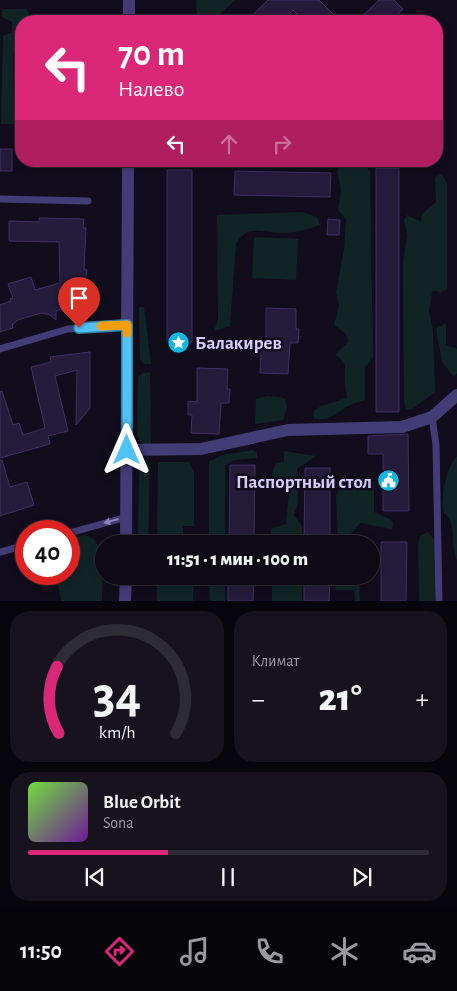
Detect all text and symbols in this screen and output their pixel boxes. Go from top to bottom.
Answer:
icon: left [35,35,100,100]
text: 70 m [118,37,185,72]
text: Налево [118,78,184,100]
icon: left [162,130,190,158]
icon: ahead [215,130,243,158]
icon: right [268,130,296,158]
pin [58,277,100,328]
icon: arrive [65,284,93,312]
place icon: Балакирев [167,330,191,354]
place label: Балакирев [195,334,282,353]
position arrow [100,423,152,475]
public building icon: Паспортный стол [376,469,400,493]
place label: Паспортный стол [236,473,372,492]
one-way arrow [103,518,118,526]
speed limit sign: 40 [15,520,80,585]
text: 11:51 · 1 мин · 100 m [167,550,308,569]
text: Климат [252,653,299,669]
text: 34 [92,670,141,722]
text: 21° [319,680,362,718]
text: − [252,686,265,714]
text: + [416,686,429,714]
text: km/h [98,724,135,742]
text: Blue Orbit [103,793,181,812]
text: Sona [103,815,134,831]
icon: previous [81,863,109,891]
icon: pause [214,863,242,891]
icon: next [348,863,376,891]
icon: directions [102,934,137,969]
icon: music [177,934,212,969]
icon: phone [252,934,287,969]
icon: climate [327,934,362,969]
icon: car [402,934,437,969]
text: 11:50 [20,940,62,962]

